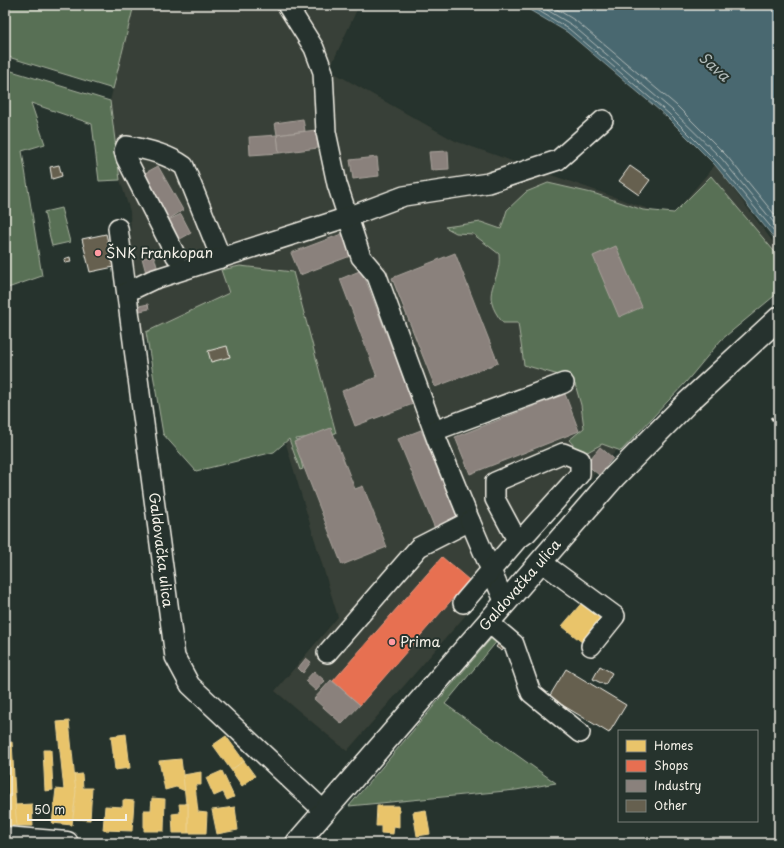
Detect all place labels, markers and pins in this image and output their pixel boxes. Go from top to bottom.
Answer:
place label: ŠNK Frankopan [106,242,213,263]
marker: ŠNK Frankopan [93,248,103,258]
place label: Prima [400,631,441,652]
marker: Prima [387,637,397,647]

